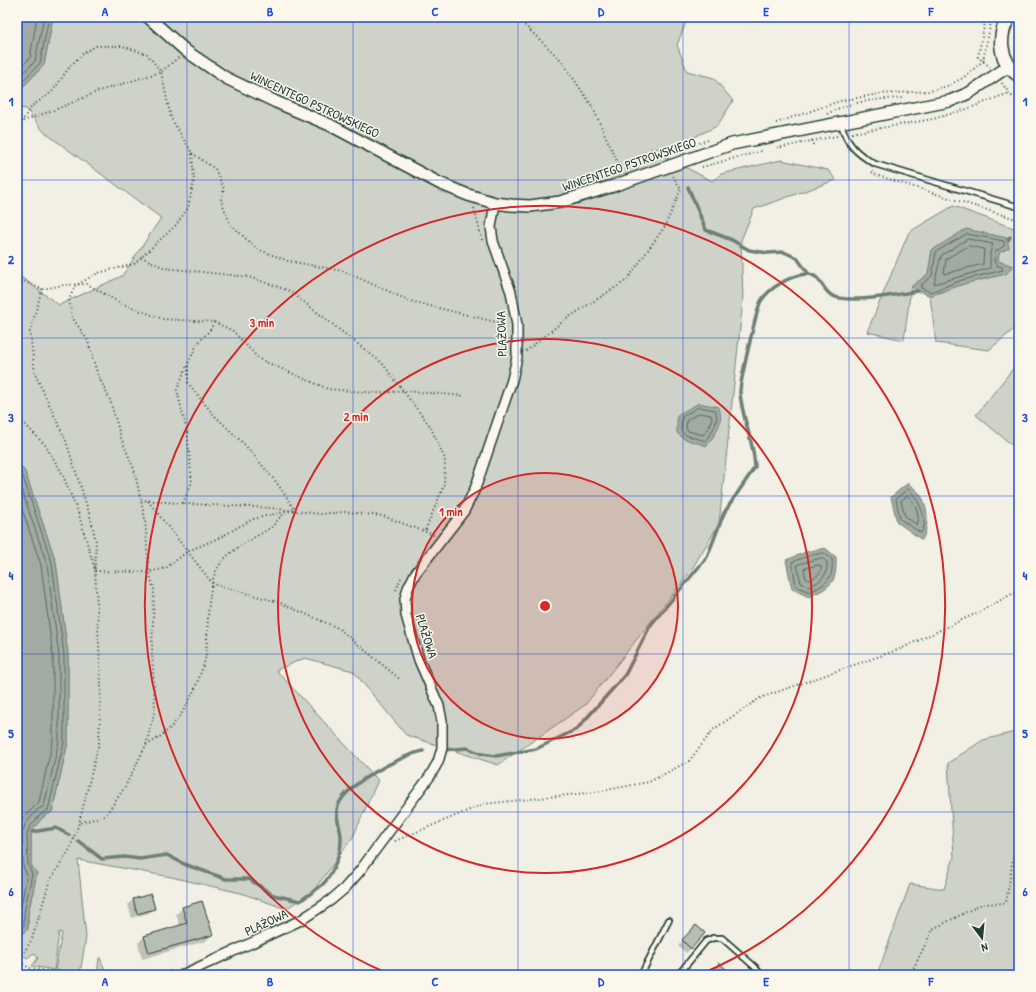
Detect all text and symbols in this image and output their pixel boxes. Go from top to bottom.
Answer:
text: A [102,2,109,20]
text: B [267,2,274,20]
text: C [431,2,439,20]
text: D [598,2,605,20]
text: E [763,2,769,20]
text: F [928,2,935,20]
street label: WINCENTEGO PSTROWSKIEGO [248,66,382,142]
text: 1 [9,92,14,110]
text: 1 [1023,92,1028,110]
street label: WINCENTEGO PSTROWSKIEGO [560,133,698,195]
text: 2 [8,250,15,268]
text: 2 [1022,250,1029,268]
street label: PLAŻOWA [491,310,511,357]
text: 3 min [250,314,275,331]
text: 3 [8,408,14,426]
text: 2 min [344,408,369,425]
text: 3 [1022,408,1028,426]
text: 1 min [439,503,463,520]
text: 4 [9,566,14,584]
text: 4 [1023,566,1028,584]
centre of rings [538,599,552,613]
street label: PLAŻOWA [412,612,442,661]
text: 5 [8,724,14,742]
text: 5 [1022,724,1028,742]
text: 6 [8,882,14,900]
text: 6 [1022,882,1028,900]
street label: PLAŻOWA [242,904,291,940]
north arrow [962,918,1002,958]
text: N [980,940,990,955]
text: A [102,972,109,990]
text: B [267,972,274,990]
text: C [431,972,439,990]
text: D [598,972,605,990]
text: E [763,972,769,990]
text: F [928,972,935,990]

